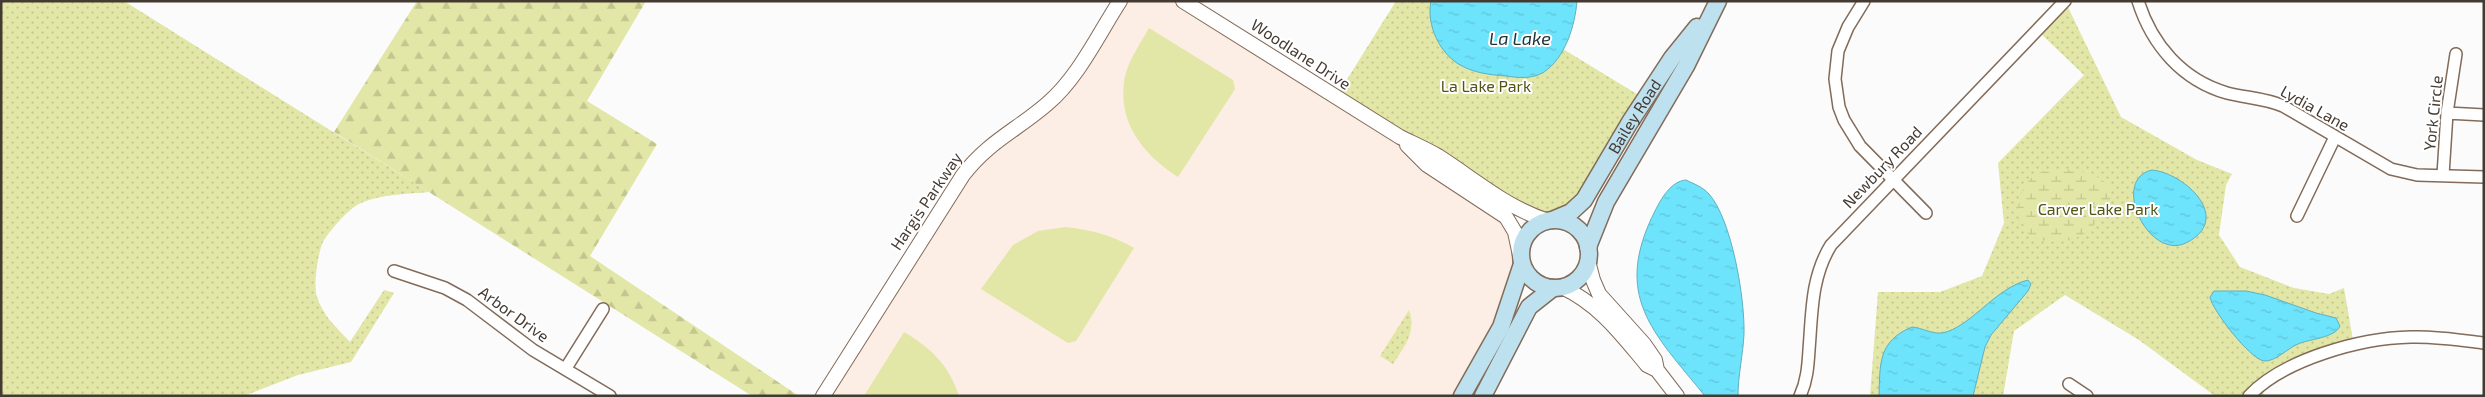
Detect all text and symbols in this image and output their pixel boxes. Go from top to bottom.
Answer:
street label: Woodlane Drive [1248,14,1355,93]
water label: La Lake [1489,27,1551,49]
street label: York Circle [2419,74,2446,152]
street label: Bailey Road [1604,75,1665,157]
park label: La Lake Park [1441,76,1531,95]
street label: Lydia Lane [2277,81,2353,134]
street label: Newbury Road [1838,122,1925,211]
street label: Hargis Parkway [886,148,965,253]
park label: Carver Lake Park [2038,199,2158,218]
street label: Arbor Drive [475,282,553,345]

